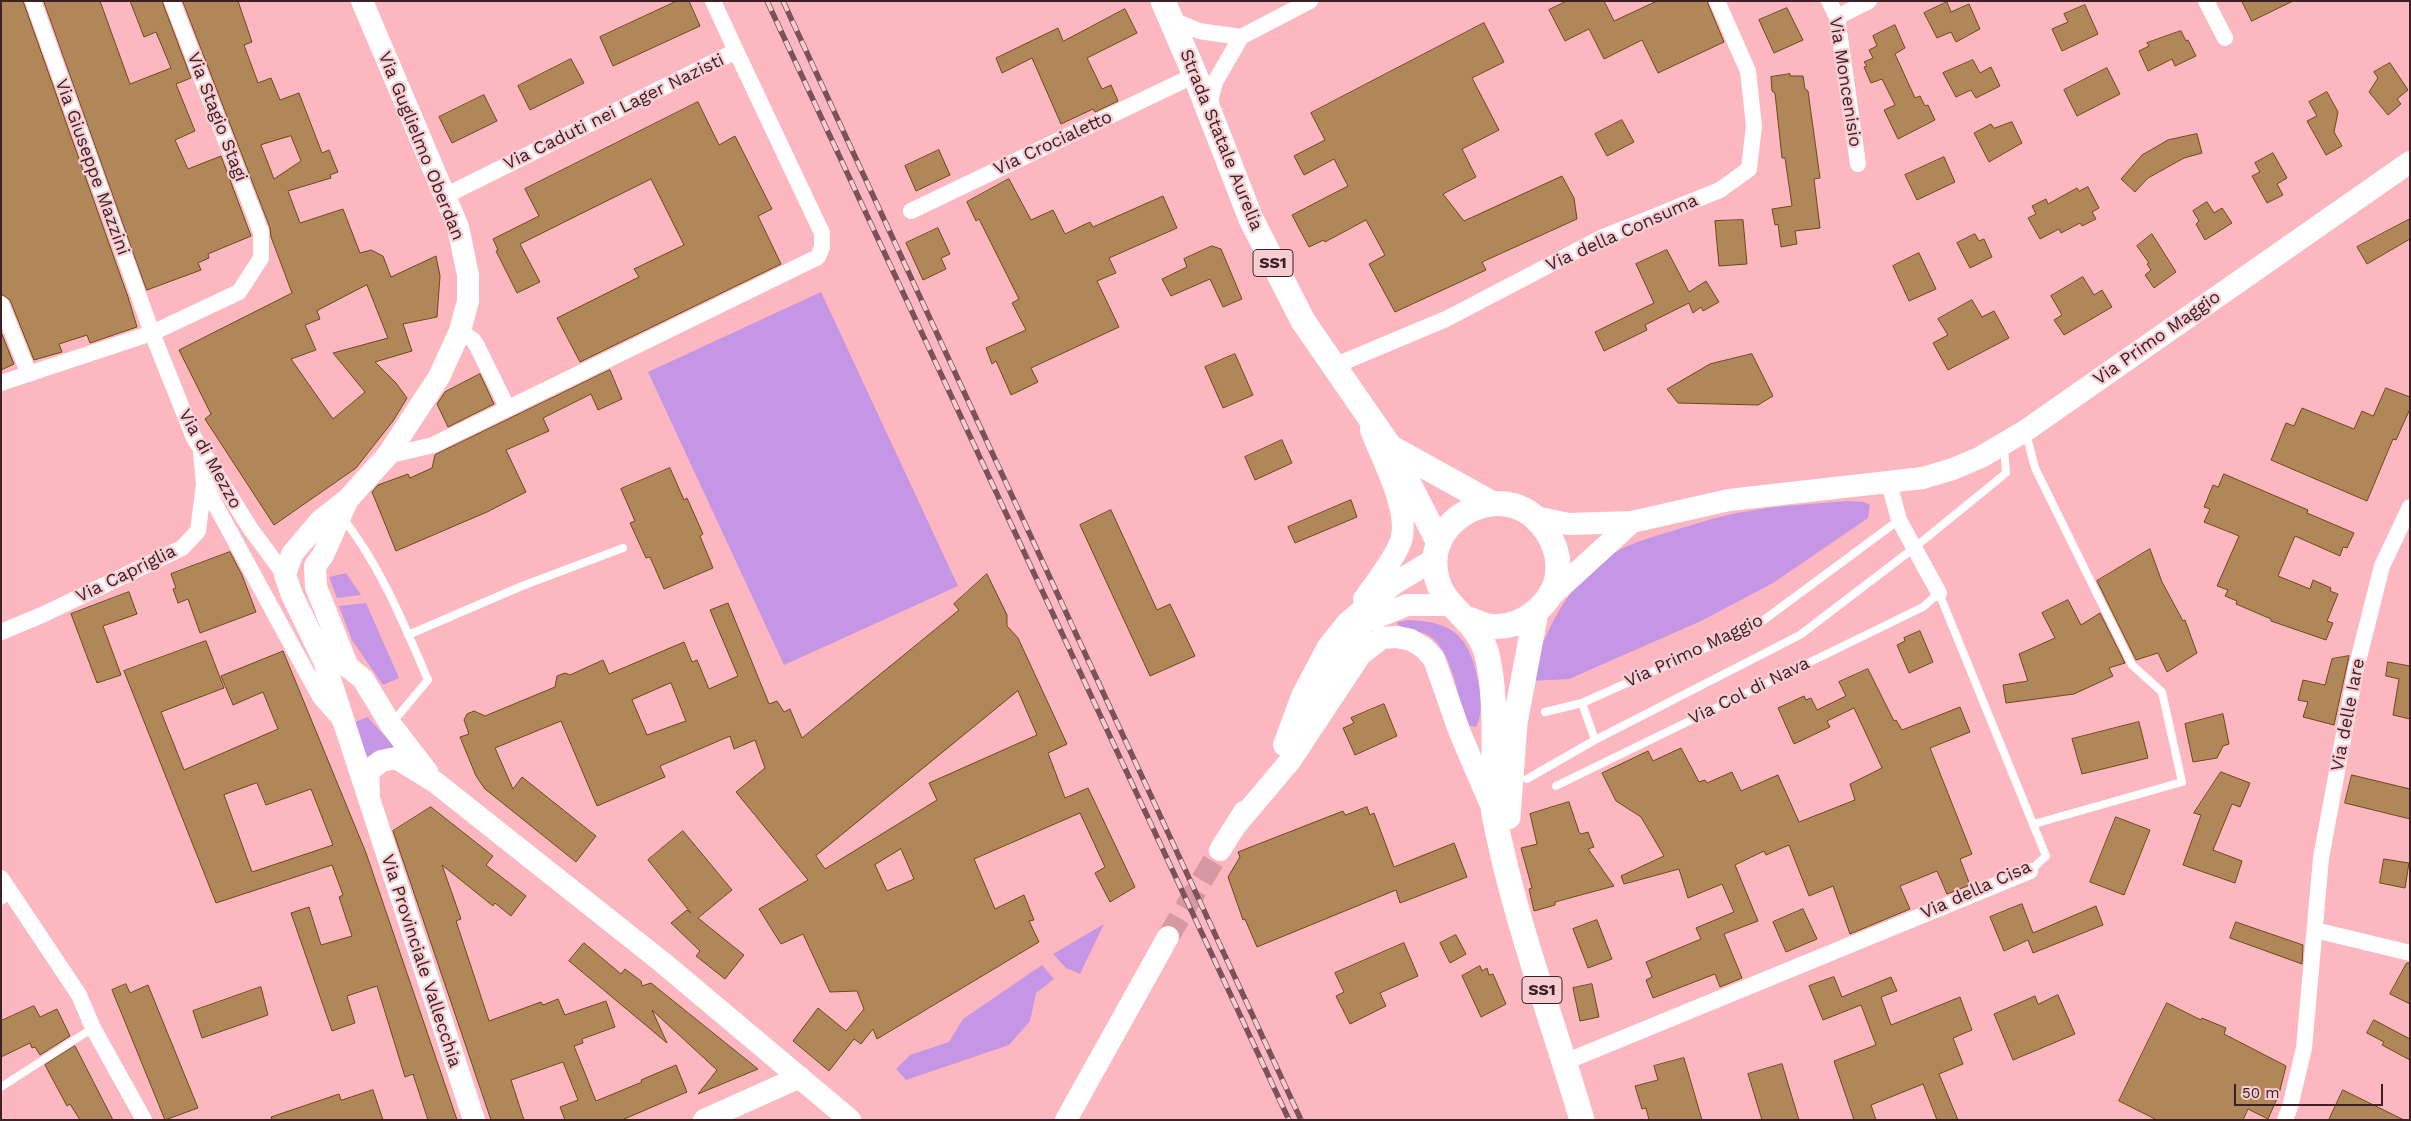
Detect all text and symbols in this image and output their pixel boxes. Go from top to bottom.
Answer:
street label: Via Moncenisio [1824,15,1866,149]
street label: Strada Statale Aurelia [1175,46,1267,234]
street label: Via Stagio Stagi [182,49,252,185]
street label: Via Guglielmo Oberdan [373,49,469,243]
street label: Via Caduti nei Lager Nazisti [500,49,728,175]
street label: Via Giuseppe Mazzini [50,76,134,258]
street label: Via Crocialetto [990,106,1116,180]
street label: Via della Consuma [1543,190,1701,276]
road number: SS1 [1253,250,1293,276]
street label: Via Primo Maggio [2089,286,2225,390]
street label: Via di Mezzo [174,405,246,513]
street label: Via Capriglia [72,540,180,608]
street label: Via Primo Maggio [1621,609,1767,693]
street label: Via Col di Nava [1685,652,1813,730]
street label: Via delle Iare [2326,657,2370,773]
street label: Via Provinciale Vallecchia [376,852,466,1070]
street label: Via della Cisa [1917,856,2035,924]
road number: SS1 [1522,976,1562,1004]
scale bar [2236,1074,2385,1106]
text: 50 m [2242,1084,2279,1102]

